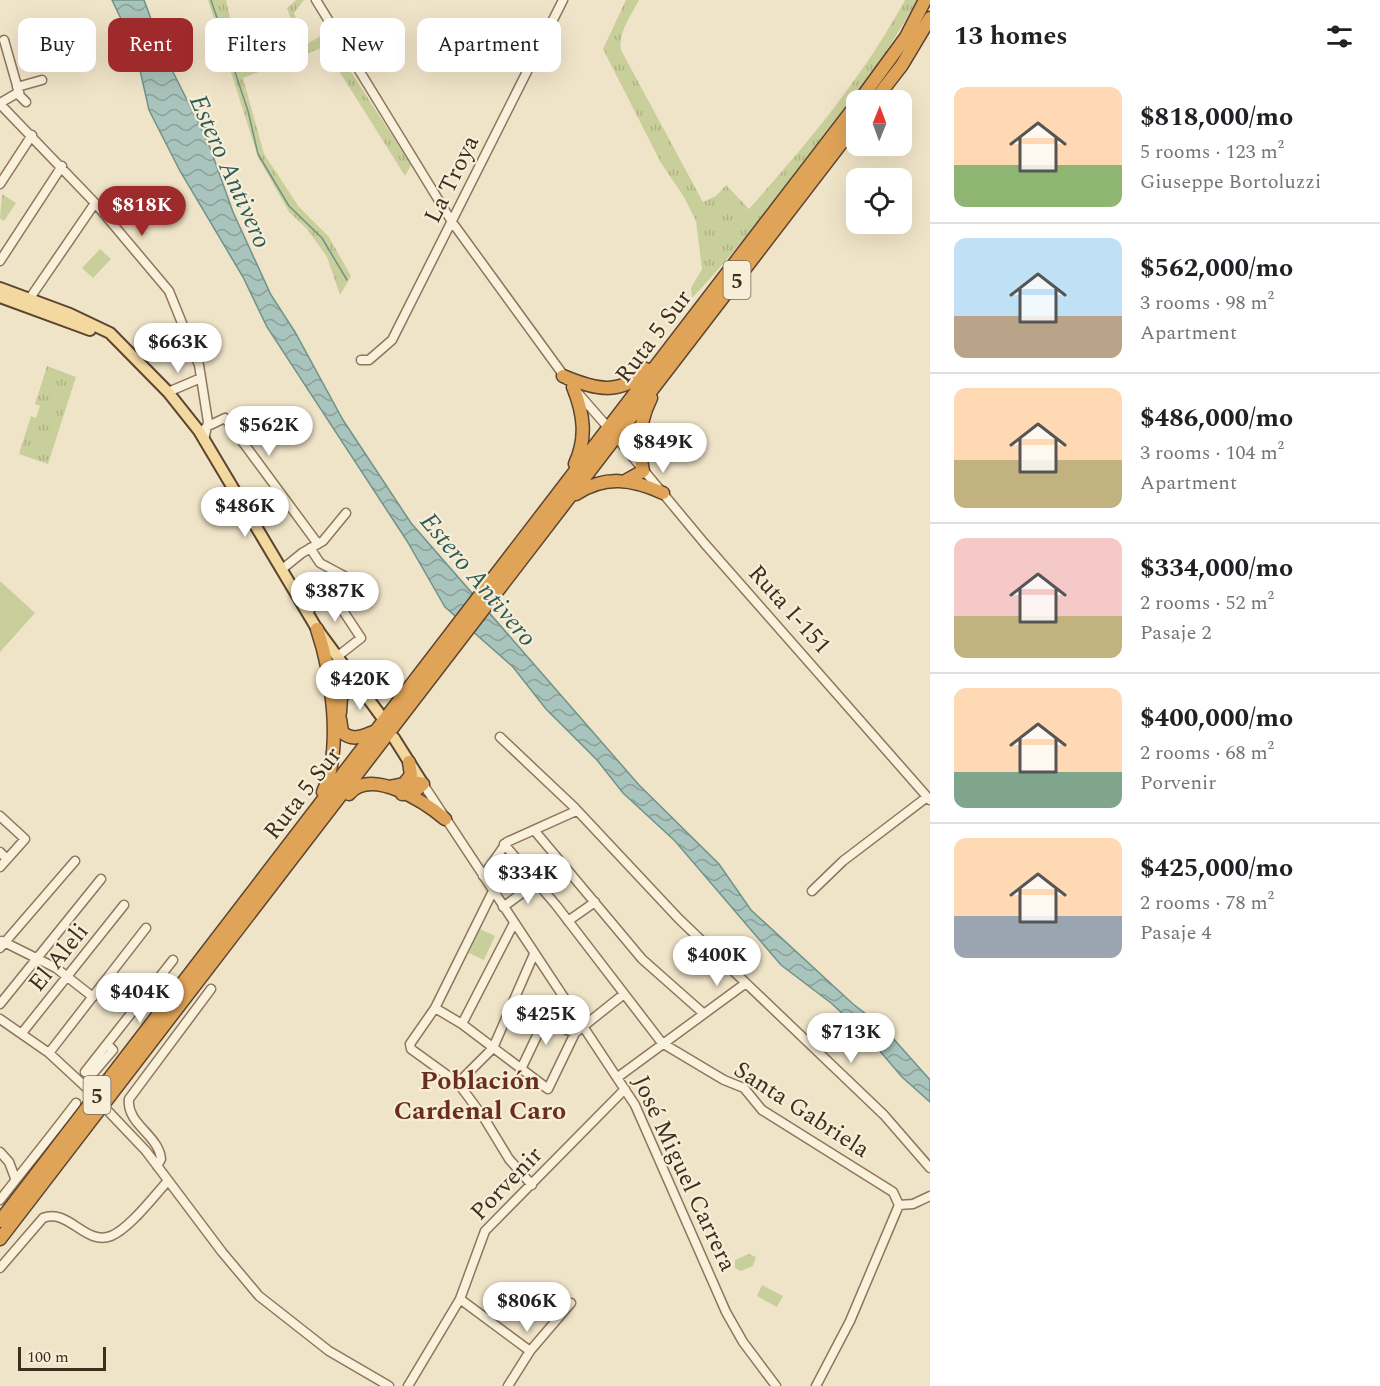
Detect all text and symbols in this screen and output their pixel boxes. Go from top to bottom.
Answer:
text: 13 homes [954,16,1068,56]
chip: Buy [18,18,96,72]
chip: Rent [108,18,193,72]
chip: Filters [205,18,308,72]
chip: New [320,18,405,72]
chip: Apartment [417,18,561,72]
icon: filters [1323,20,1356,53]
water label: Estero Antivero [178,88,282,255]
north arrow [846,90,912,156]
map controls [846,90,912,234]
text: $818,000/mo [1140,97,1293,137]
icon: home [1002,111,1074,183]
street label: La Troya [415,129,489,230]
text: 5 rooms · 123 m² [1140,137,1284,167]
text: Giuseppe Bortoluzzi [1140,167,1321,197]
button: locate [846,168,912,234]
pin: $818K [100,186,184,237]
text: $818K [112,190,172,220]
text: $562,000/mo [1140,248,1293,288]
road number: 5 [724,261,750,299]
icon: home [1002,262,1074,334]
street label: Ruta 5 Sur [607,282,701,391]
text: 3 rooms · 98 m² [1140,288,1274,318]
text: Apartment [1140,318,1237,348]
pin: $663K [136,323,220,374]
text: $663K [148,327,208,357]
text: $486,000/mo [1140,398,1293,438]
pin: $562K [227,406,311,457]
text: $562K [239,410,299,440]
icon: home [1002,412,1074,484]
pin: $849K [621,423,705,474]
text: $849K [633,427,693,457]
text: 3 rooms · 104 m² [1140,438,1284,468]
text: Apartment [1140,468,1237,498]
pin: $486K [203,487,287,538]
text: $486K [215,491,275,521]
water label: Estero Antivero [410,503,547,656]
text: $334,000/mo [1140,548,1293,588]
street label: Ruta I-151 [739,557,839,663]
icon: home [1002,562,1074,634]
pin: $387K [293,572,377,623]
text: $387K [305,576,365,606]
text: 2 rooms · 52 m² [1140,588,1274,618]
text: Pasaje 2 [1140,618,1212,648]
pin: $420K [318,660,402,711]
text: $420K [330,664,390,694]
text: $400,000/mo [1140,698,1293,738]
icon: home [1002,712,1074,784]
text: 2 rooms · 68 m² [1140,738,1274,768]
street label: Ruta 5 Sur [255,739,351,848]
text: Porvenir [1140,768,1216,798]
text: $425,000/mo [1140,848,1293,888]
pin: $334K [486,854,570,905]
text: $334K [498,858,558,888]
icon: home [1002,862,1074,934]
text: 2 rooms · 78 m² [1140,888,1274,918]
street label: El Aleli [20,915,98,1000]
text: Pasaje 4 [1140,918,1212,948]
pin: $400K [675,936,759,987]
text: $400K [687,940,747,970]
pin: $404K [98,973,182,1024]
text: $404K [110,977,170,1007]
pin: $425K [504,995,588,1046]
text: $425K [516,999,576,1029]
pin: $713K [809,1013,893,1064]
text: $713K [821,1017,881,1047]
street label: Santa Gabriela [726,1052,877,1168]
district label: Población Cardenal Caro [394,1061,566,1131]
street label: José Miguel Carrera [623,1069,746,1278]
road number: 5 [84,1076,110,1114]
street label: Porvenir [462,1138,551,1229]
pin: $806K [485,1282,569,1333]
text: $806K [497,1286,557,1316]
scale bar [18,1344,106,1372]
text: 100 m [27,1345,69,1369]

